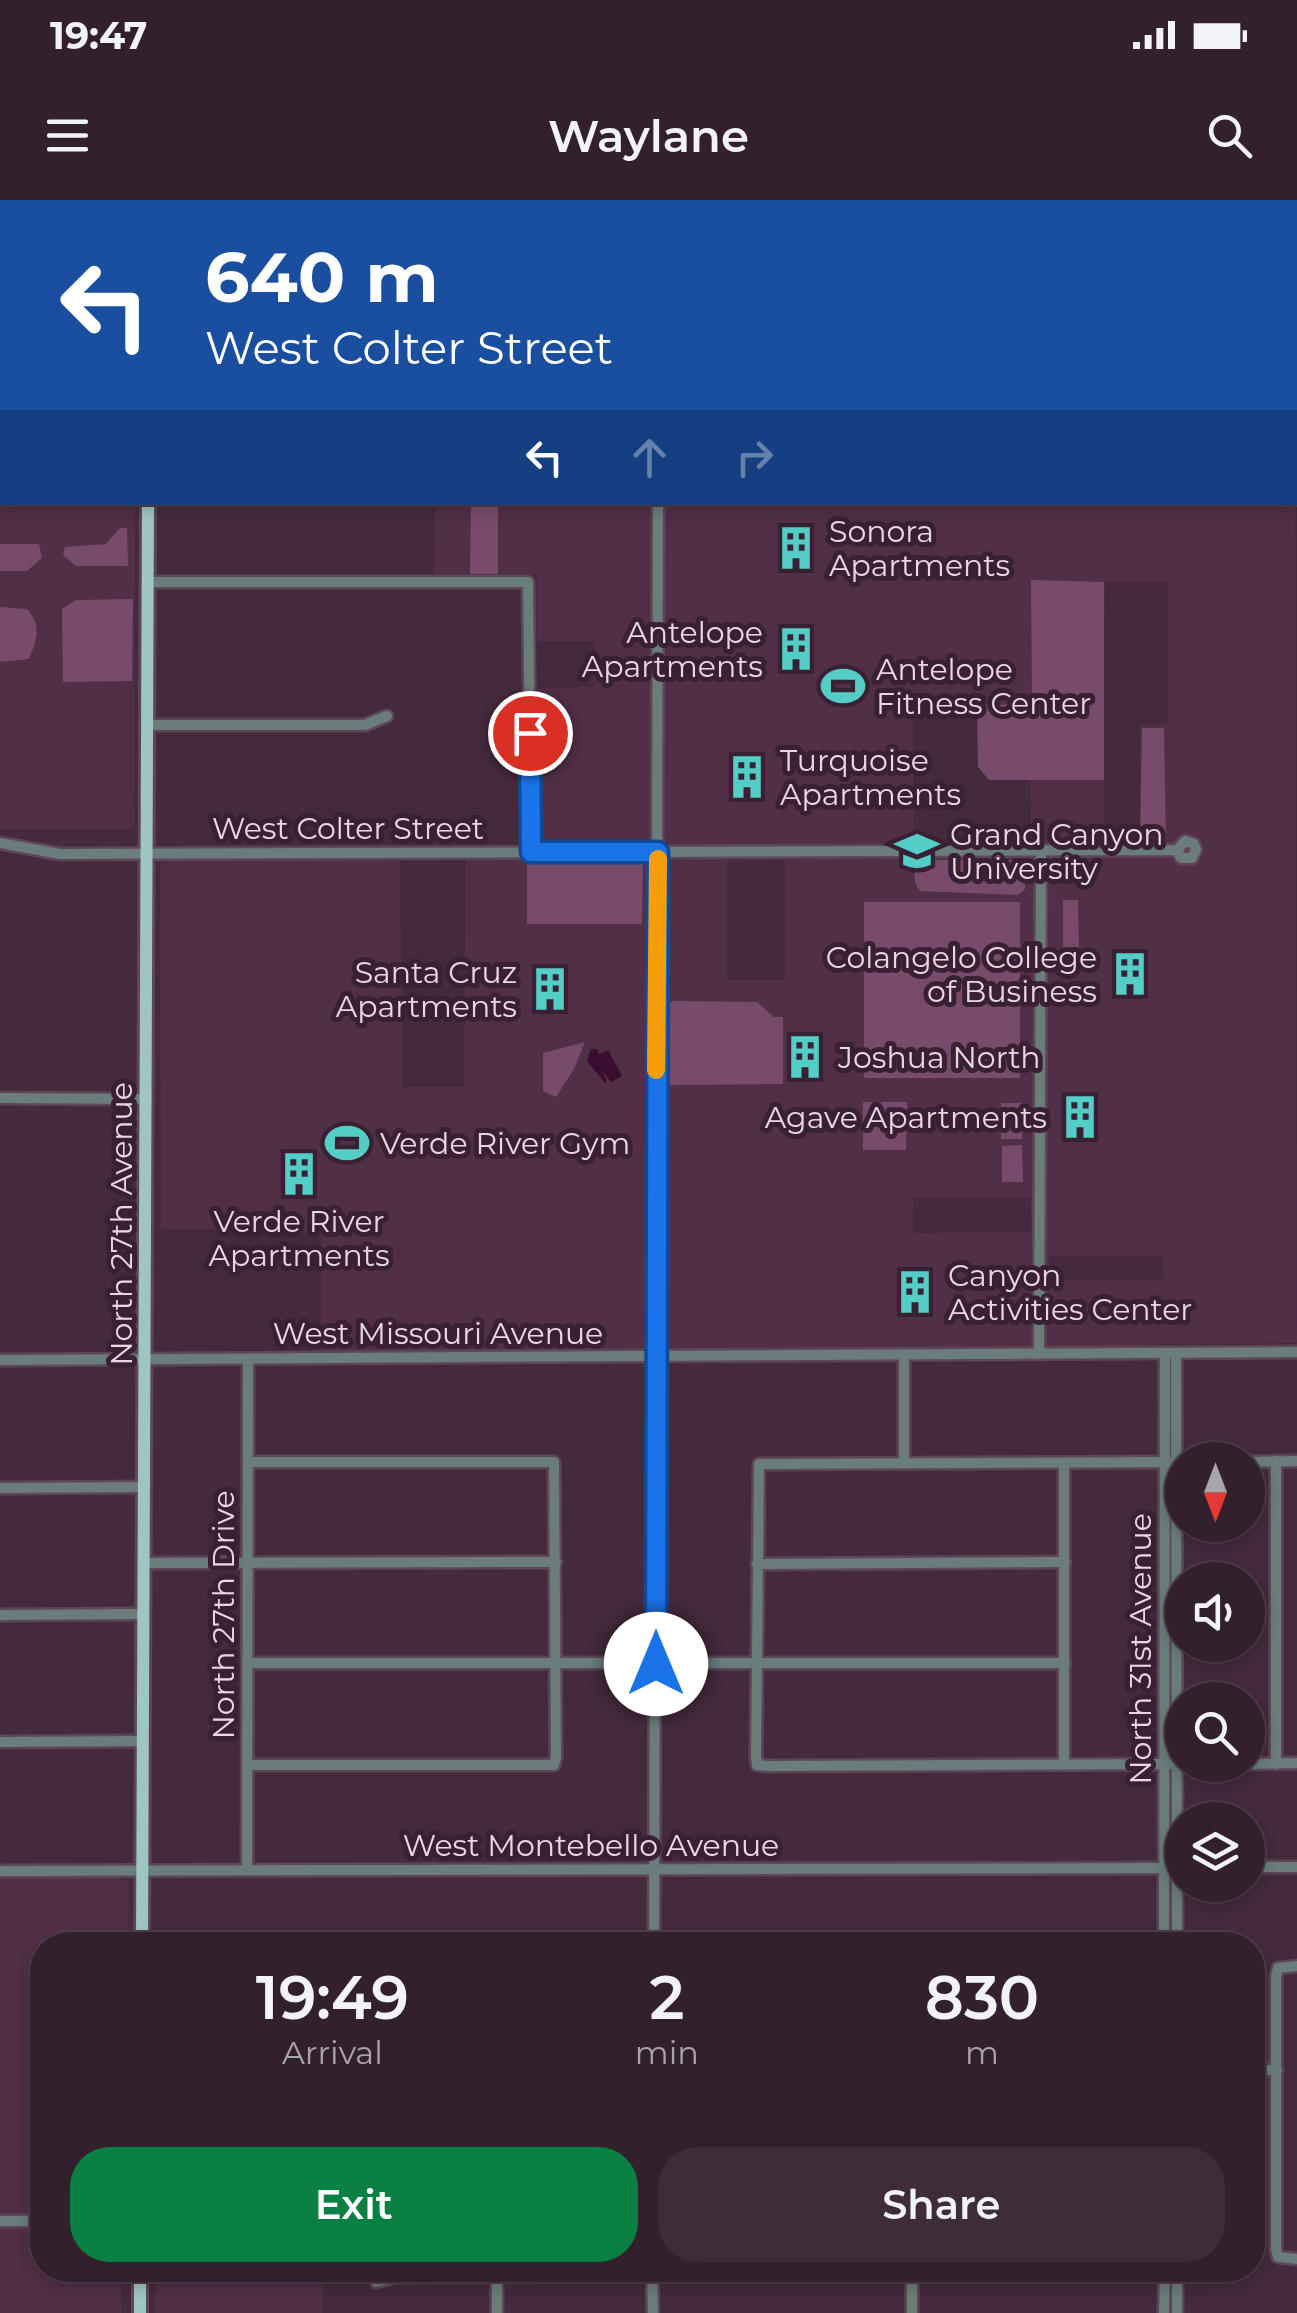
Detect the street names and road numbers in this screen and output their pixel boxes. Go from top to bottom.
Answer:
street label: West Colter Street [212,810,484,847]
street label: North 27th Avenue [103,1082,140,1366]
street label: West Missouri Avenue [273,1315,603,1352]
street label: North 27th Drive [205,1490,242,1740]
street label: North 31st Avenue [1122,1513,1159,1785]
street label: West Montebello Avenue [403,1827,779,1864]

